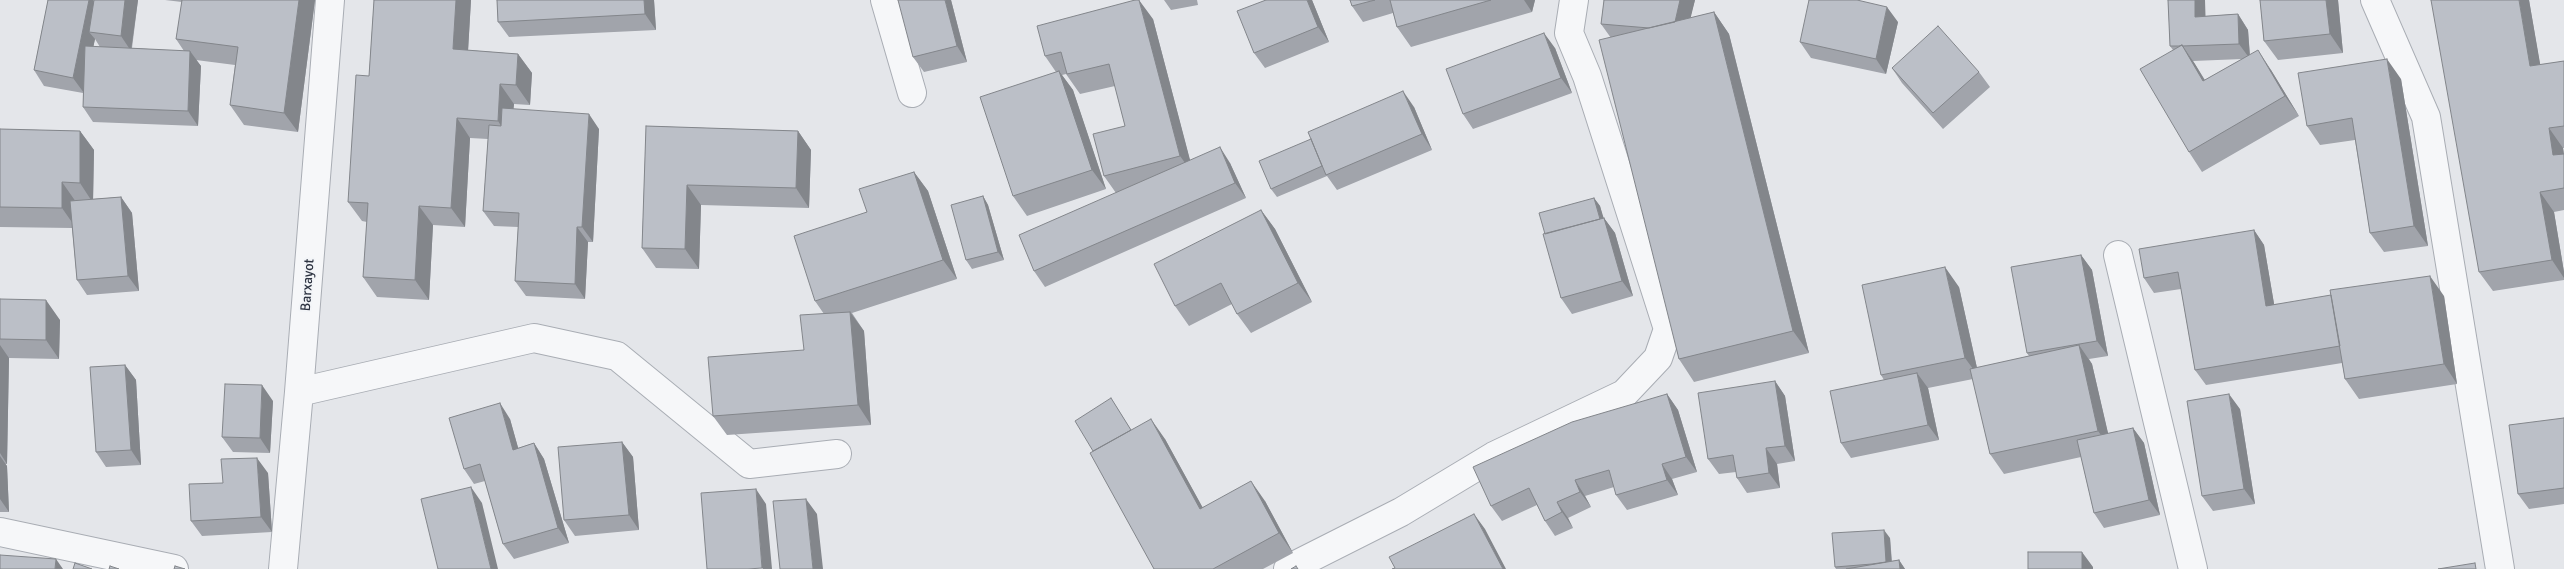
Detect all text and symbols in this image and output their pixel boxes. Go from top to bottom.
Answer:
street label: Barxayot [298,258,318,312]

